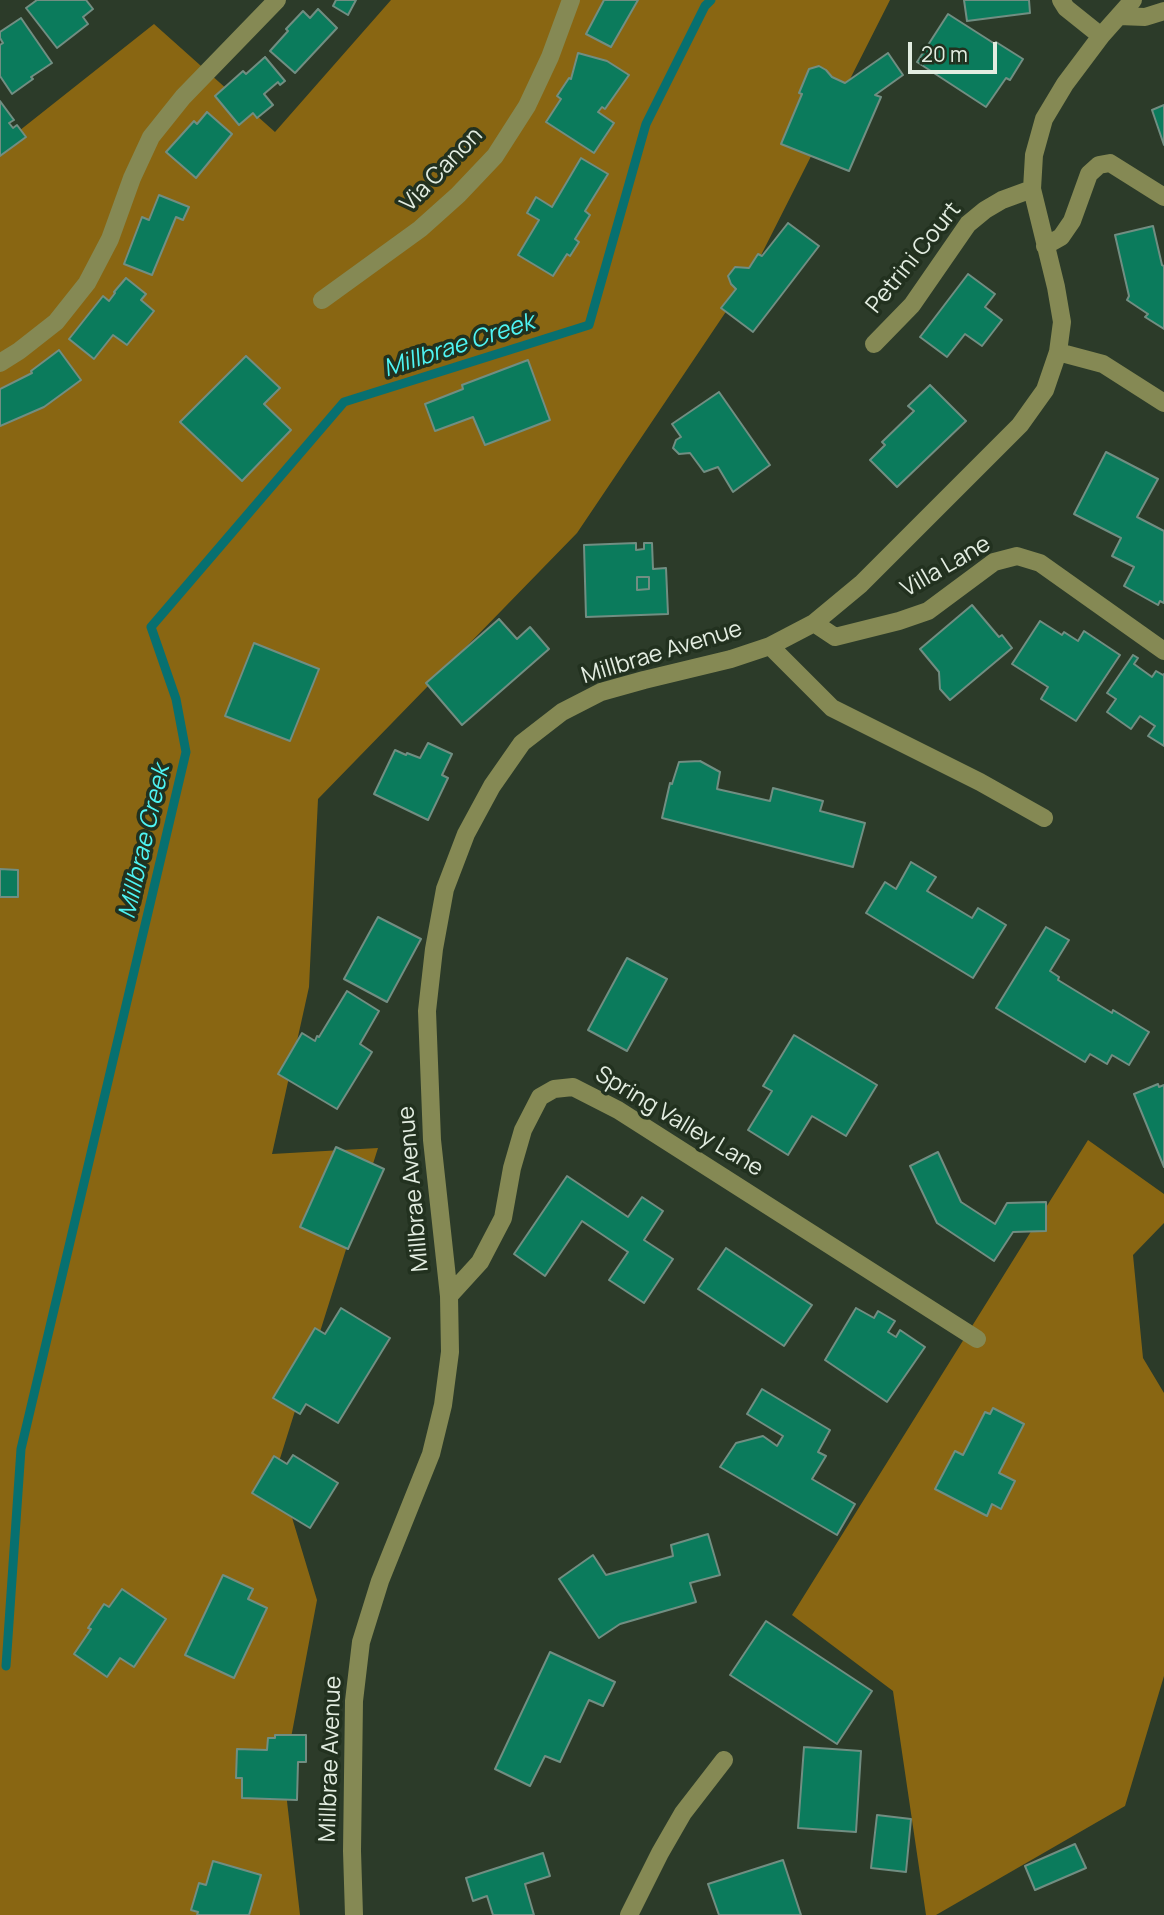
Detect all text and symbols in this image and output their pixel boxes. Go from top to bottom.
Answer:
scale bar [912,28,1001,72]
text: 20 m [921,40,968,68]
street label: Via Canon [395,122,489,218]
street label: Petrini Court [861,197,967,319]
water label: Millbrae Creek [380,308,538,384]
street label: Villa Lane [896,530,996,604]
street label: Millbrae Avenue [578,615,746,691]
water label: Millbrae Creek [113,762,177,922]
street label: Spring Valley Lane [590,1061,768,1183]
street label: Millbrae Avenue [393,1105,435,1273]
street label: Millbrae Avenue [314,1675,348,1843]

